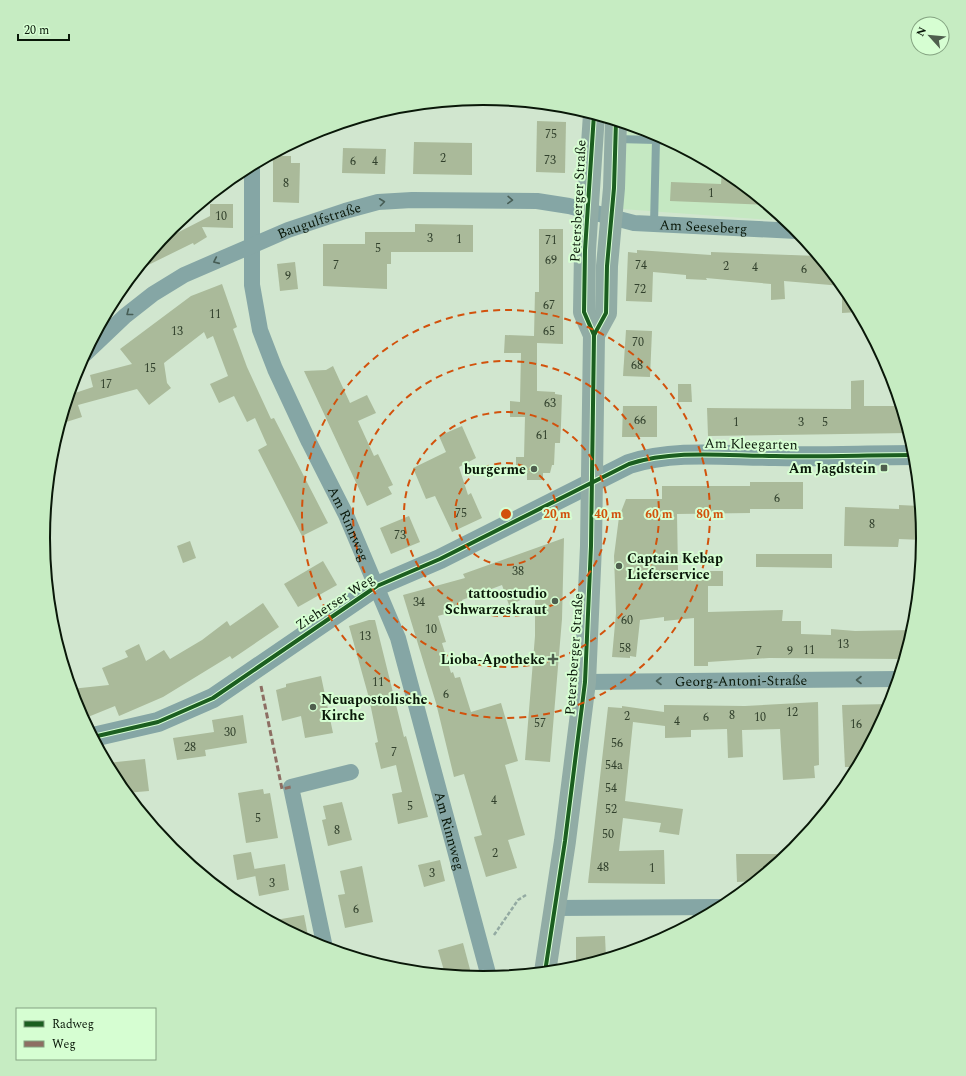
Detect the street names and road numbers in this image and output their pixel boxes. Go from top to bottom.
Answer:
street label: Petersberger Straße [564,139,592,263]
street label: Baugulfstraße [274,197,363,244]
street label: Am Seeseberg [659,214,748,239]
street label: Am Kleegarten [704,433,798,455]
street label: Am Rinnweg [322,482,375,565]
street label: Zieherser Weg [291,569,379,635]
street label: Petersberger Straße [559,592,589,716]
street label: Georg-Antoni-Straße [675,669,808,692]
street label: Am Rinnweg [429,789,470,873]

